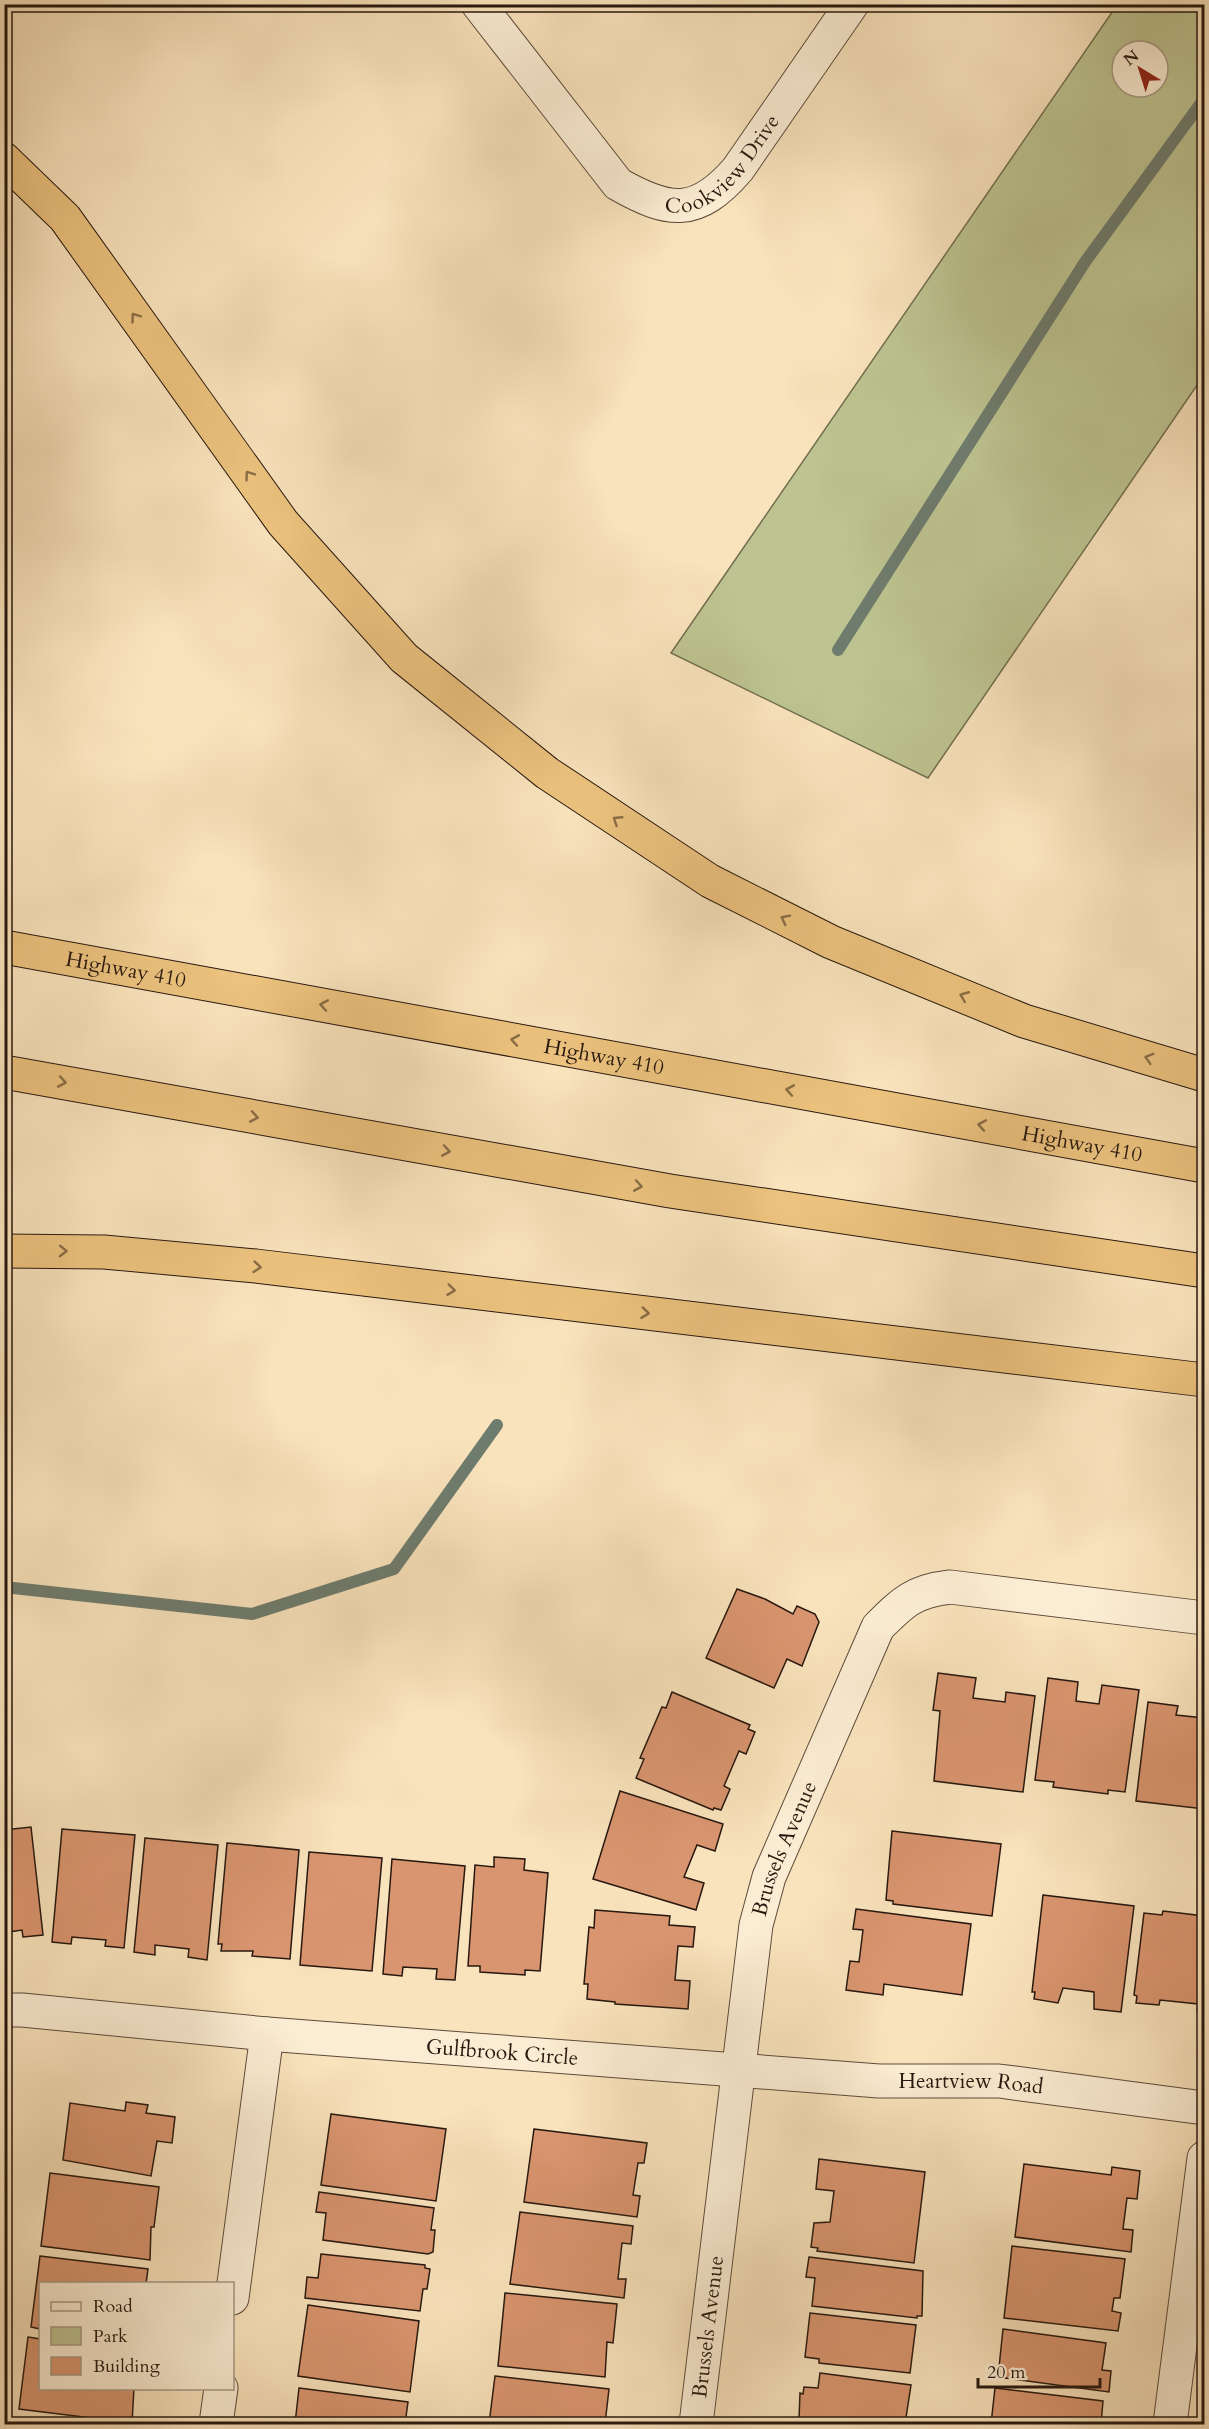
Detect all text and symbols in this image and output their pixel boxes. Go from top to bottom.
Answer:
north arrow [1110,39,1170,99]
text: N [1119,45,1144,71]
street label: Cookview Drive [664,109,787,221]
one-way arrow [131,312,142,323]
one-way arrow [245,471,256,482]
one-way arrow [613,816,624,827]
one-way arrow [780,914,791,926]
street label: Highway 410 [63,945,188,995]
one-way arrow [959,991,970,1003]
one-way arrow [319,999,329,1012]
street label: Highway 410 [542,1032,666,1082]
one-way arrow [511,1034,521,1047]
one-way arrow [1144,1053,1154,1065]
one-way arrow [57,1075,67,1088]
one-way arrow [785,1084,795,1097]
one-way arrow [249,1110,259,1122]
one-way arrow [977,1119,987,1132]
street label: Highway 410 [1020,1119,1145,1169]
one-way arrow [441,1144,451,1157]
one-way arrow [633,1179,643,1191]
one-way arrow [58,1245,67,1258]
one-way arrow [253,1260,262,1273]
one-way arrow [446,1283,455,1296]
one-way arrow [640,1306,649,1319]
street label: Brussels Avenue [745,1777,824,1919]
street label: Gulfbrook Circle [425,2032,579,2073]
street label: Heartview Road [898,2067,1045,2102]
street label: Brussels Avenue [685,2254,731,2400]
legend [39,2282,234,2390]
text: Road [93,2294,133,2319]
text: Park [93,2324,128,2349]
scale bar [978,2351,1100,2389]
text: Building [93,2354,161,2379]
text: 20 m [987,2360,1026,2385]

